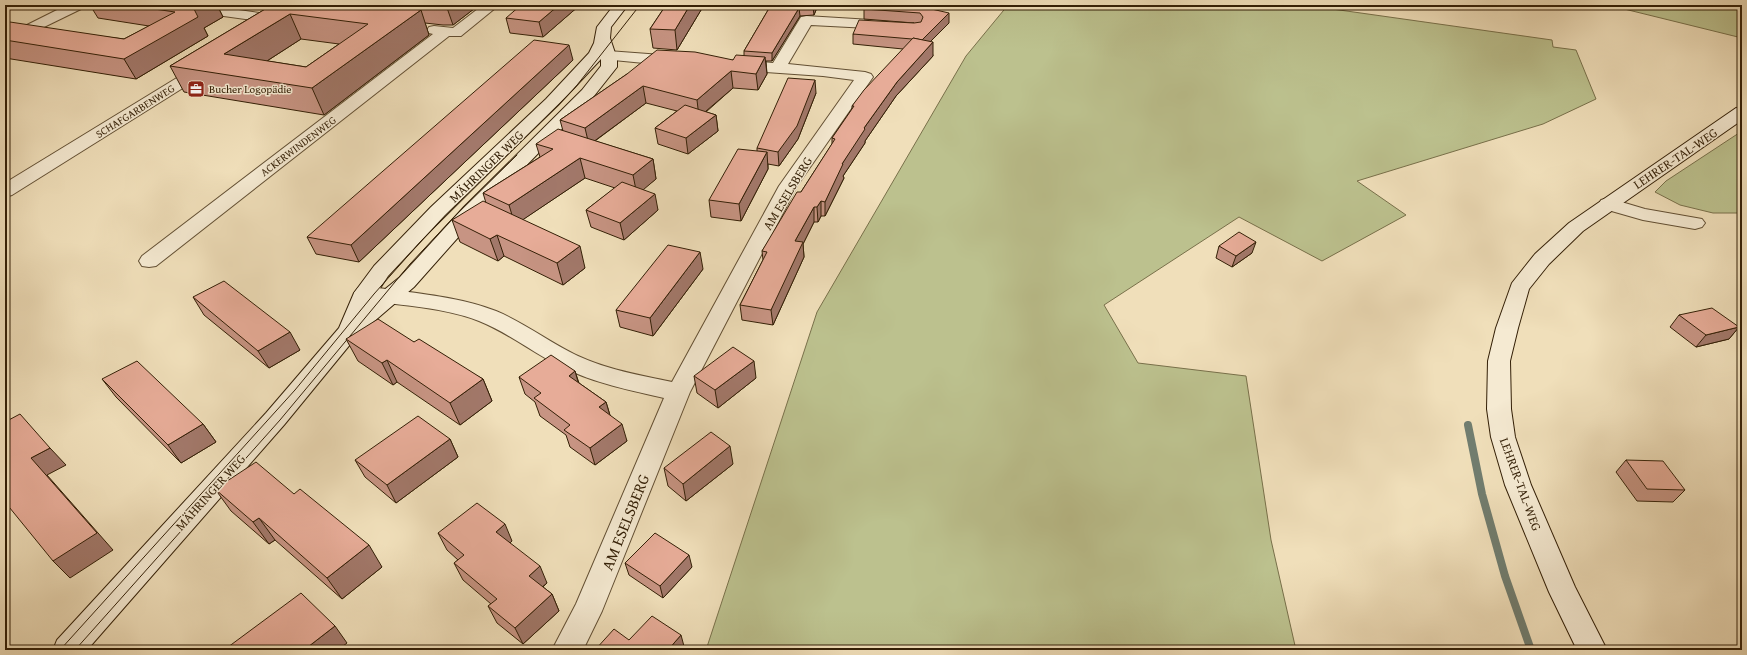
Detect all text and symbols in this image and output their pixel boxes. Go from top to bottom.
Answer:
office icon: Bucher Logopädie [186,79,206,99]
street label: SCHAFGARBENWEG [92,80,178,142]
place label: Bucher Logopädie [209,81,292,97]
street label: ACKERWINDENWEG [257,112,340,180]
street label: LEHRER-TAL-WEG [1629,123,1722,194]
street label: MÄHRINGER WEG [445,126,528,207]
street label: AM ESELSBERG [758,153,817,234]
street label: LEHRER-TAL-WEG [1495,435,1546,534]
street label: MÄHRINGER WEG [171,450,250,535]
street label: AM ESELSBERG [595,470,655,574]

